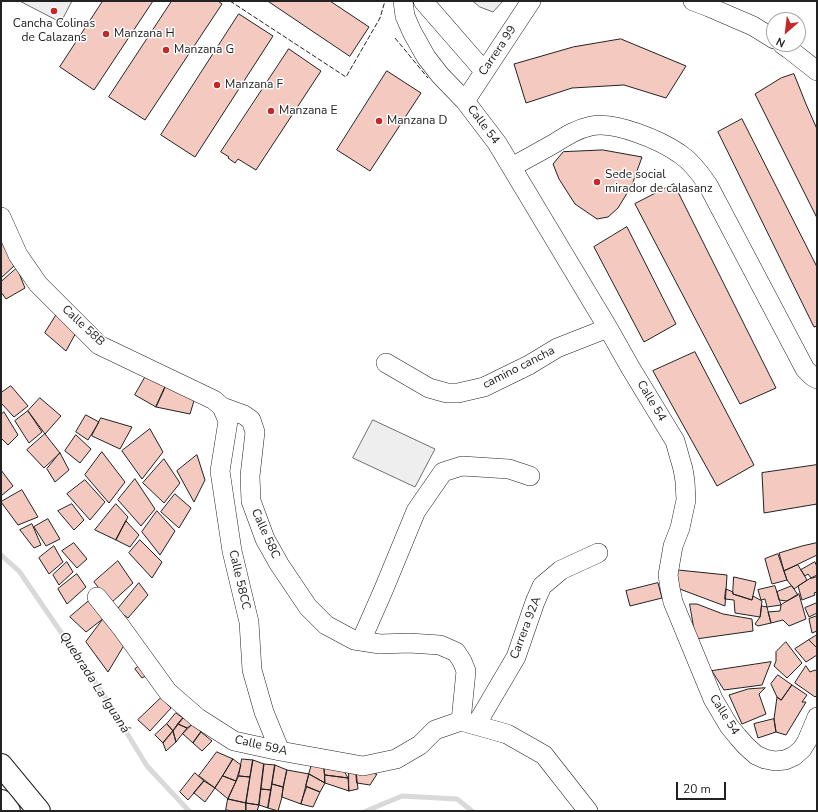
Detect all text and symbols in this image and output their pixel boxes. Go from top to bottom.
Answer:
marker: Cancha Colinas de Calazans [49,6,59,16]
north arrow [766,12,806,52]
place label: Cancha Colinas de Calazans [13,17,95,45]
street label: Carrera 99 [476,23,520,79]
place label: Manzana H [114,27,175,41]
marker: Manzana H [101,29,111,39]
text: N [773,34,788,51]
place label: Manzana G [174,43,234,57]
marker: Manzana G [161,45,171,55]
place label: Manzana F [225,78,283,92]
marker: Manzana F [212,80,222,90]
street label: Calle 54 [464,103,502,147]
place label: Manzana E [279,104,338,118]
marker: Manzana E [266,106,276,116]
place label: Manzana D [387,114,447,128]
marker: Manzana D [374,116,384,126]
place label: Sede social mirador de calasanz [605,168,712,196]
marker: Sede social mirador de calasanz [592,177,602,187]
street label: Calle 58B [59,303,107,349]
street label: camino cancha [481,344,557,392]
street label: Calle 54 [633,378,669,424]
street label: Calle 58C [248,507,282,561]
street label: Calle 58CC [225,549,253,611]
street label: Carrera 92A [507,595,545,661]
water label: Quebrada La Iguaná [55,629,133,737]
street label: Calle 54 [706,692,742,738]
street label: Calle 59A [233,733,289,759]
scale bar [678,774,728,800]
text: 20 m [683,781,711,797]

